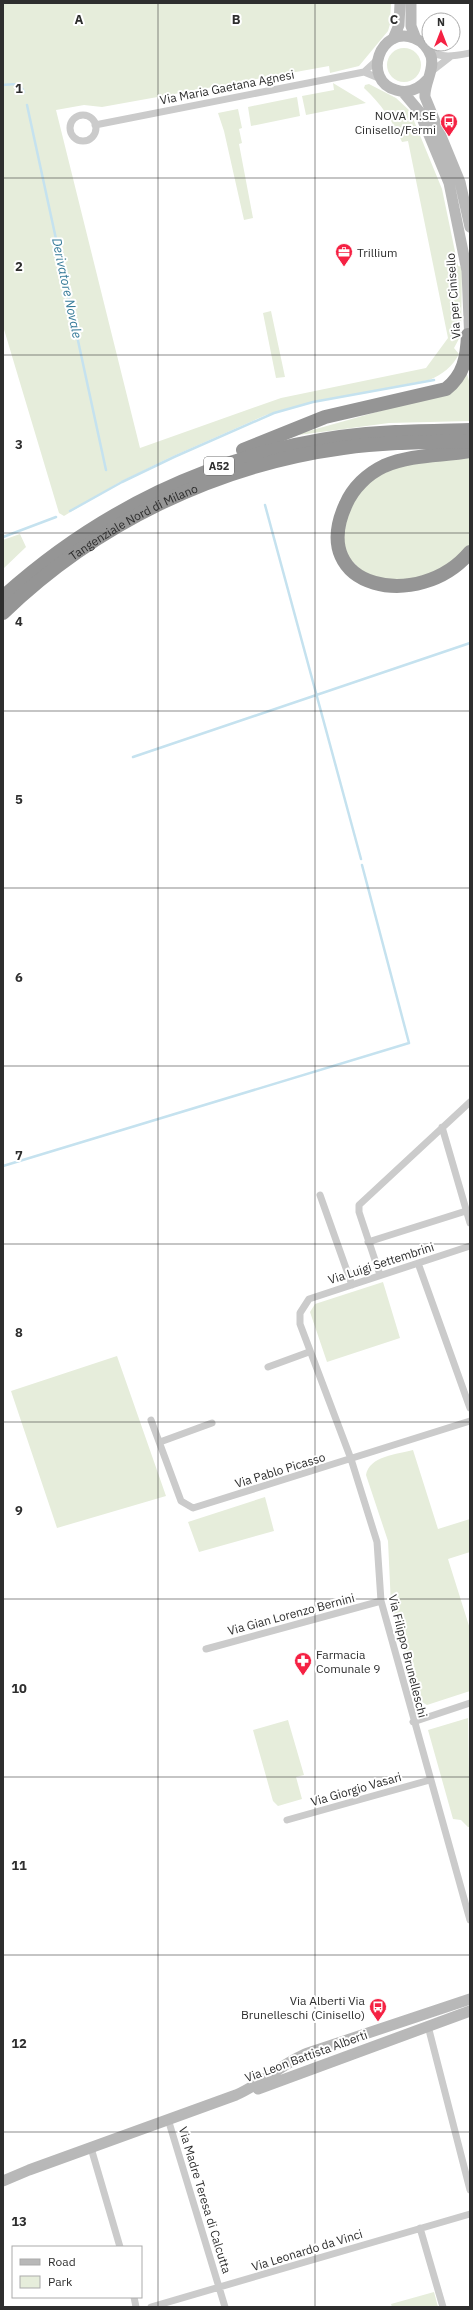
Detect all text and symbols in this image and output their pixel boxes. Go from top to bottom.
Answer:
text: A [75,11,84,28]
text: B [232,11,241,28]
text: C [390,11,399,28]
north arrow [421,12,461,52]
text: N [437,15,445,29]
street label: Via Maria Gaetana Agnesi [159,67,295,107]
text: 1 [15,80,23,97]
place label: NOVA M.SE Cinisello/Fermi [355,108,436,137]
bus stop icon: NOVA M.SE Cinisello/Fermi [439,112,459,137]
water label: Derivatore Novale [48,236,86,340]
office icon: Trillium [334,242,354,267]
place label: Trillium [357,245,398,260]
street label: Via per Cinisello [442,252,463,340]
text: 2 [15,258,23,275]
text: 3 [15,436,23,453]
road number: A52 [204,457,234,475]
street label: Tangenziale Nord di Milano [66,480,200,563]
text: 4 [15,613,23,630]
text: 5 [15,791,23,808]
text: 6 [15,969,23,986]
text: 7 [15,1147,23,1164]
street label: Via Luigi Settembrini [326,1239,436,1287]
text: 8 [15,1324,23,1341]
street label: Via Pablo Picasso [233,1449,327,1491]
text: 9 [15,1502,23,1519]
street label: Via Gian Lorenzo Bernini [226,1590,356,1638]
street label: Via Filippo Brunelleschi [385,1593,431,1719]
place label: Farmacia Comunale 9 [316,1647,381,1676]
pharmacy icon: Farmacia Comunale 9 [293,1651,313,1676]
text: 10 [11,1680,27,1697]
street label: Via Giorgio Vasari [309,1769,403,1809]
text: 11 [11,1857,27,1874]
place label: Via Alberti Via Brunelleschi (Cinisello) [241,1993,366,2022]
bus stop icon: Via Alberti Via Brunelleschi (Cinisello) [368,1997,388,2022]
street label: Via Leon Battista Alberti [243,2027,369,2085]
text: 12 [11,2035,27,2052]
street label: Via Madre Teresa di Calcutta [176,2125,235,2276]
text: 13 [11,2213,27,2230]
street label: Via Leonardo da Vinci [250,2226,364,2274]
legend [12,2246,142,2298]
text: Road [48,2254,76,2269]
text: Park [48,2274,73,2289]

